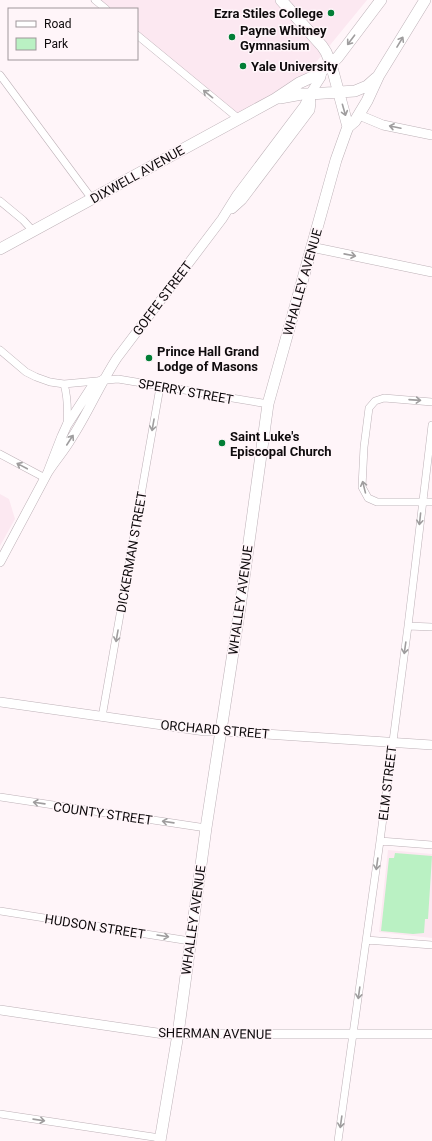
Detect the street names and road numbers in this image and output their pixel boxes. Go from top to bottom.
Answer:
street label: DIXWELL AVENUE [88,142,187,206]
street label: WHALLEY AVENUE [280,227,325,337]
street label: GOFFE STREET [130,258,195,338]
street label: SPERRY STREET [137,376,235,407]
street label: DICKERMAN STREET [113,490,150,614]
street label: WHALLEY AVENUE [225,544,256,656]
street label: ORCHARD STREET [160,717,270,742]
street label: ELM STREET [375,745,400,821]
street label: COUNTY STREET [52,799,154,828]
street label: WHALLEY AVENUE [178,864,209,976]
street label: HUDSON STREET [44,911,146,942]
street label: SHERMAN AVENUE [158,1025,272,1042]

